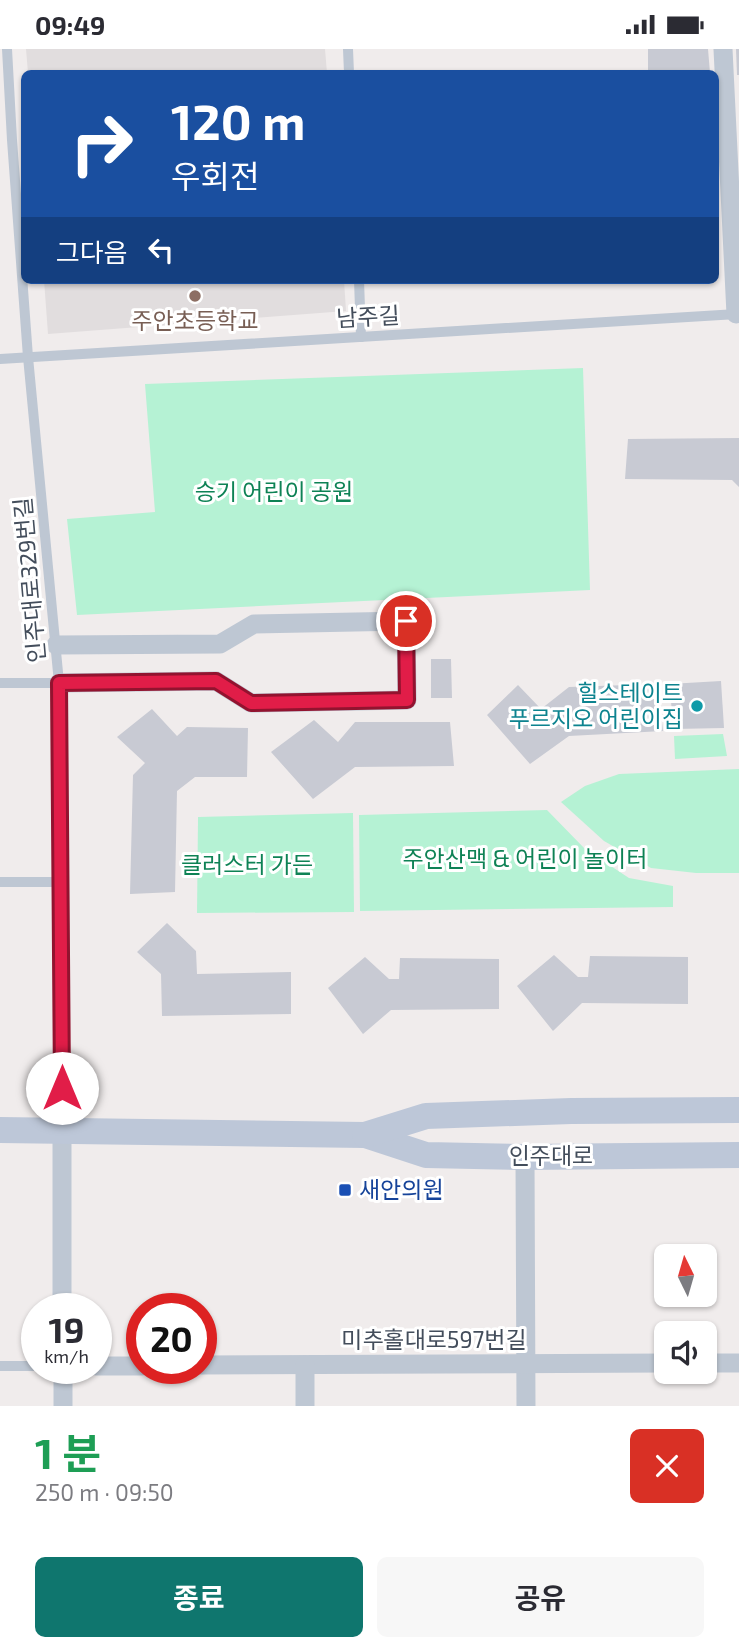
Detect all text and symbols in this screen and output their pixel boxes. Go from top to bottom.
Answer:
text: 09:49 [35,9,105,40]
text: 120 m [171,91,305,150]
icon: right [56,98,147,189]
text: 우회전 [171,156,259,194]
icon: left [142,231,180,269]
text: 그다음 [56,236,128,267]
marker: 주안초등학교 [187,288,203,304]
street label: 남주길 [336,300,400,332]
place label: 주안초등학교 [132,306,258,334]
park label: 승기 어린이 공원 [195,477,353,505]
street label: 인주대로329번길 [8,496,50,664]
pin [376,591,436,651]
icon: arrive [387,602,425,640]
place label: 힐스테이트 푸르지오 어린이집 [509,678,683,732]
marker: 힐스테이트 푸르지오 어린이집 [689,698,705,714]
park label: 주안산맥 & 어린이 놀이터 [403,844,647,872]
park label: 클러스터 가든 [181,850,313,878]
position arrow [25,1051,99,1125]
street label: 인주대로 [509,1141,593,1169]
place label: 새안의원 [359,1175,444,1203]
marker: 새안의원 [337,1182,353,1198]
north arrow [654,1244,718,1307]
map controls [654,1244,717,1384]
speed limit sign: 20 [126,1293,217,1384]
text: 19 [49,1308,84,1350]
button: sound [654,1321,717,1384]
street label: 미추홀대로597번길 [341,1325,527,1353]
text: km/h [44,1345,89,1367]
text: 1 분 [35,1427,101,1477]
button: close [630,1429,704,1503]
text: 250 m · 09:50 [35,1478,174,1506]
button: 종료 [35,1557,363,1637]
button: 공유 [377,1557,704,1637]

